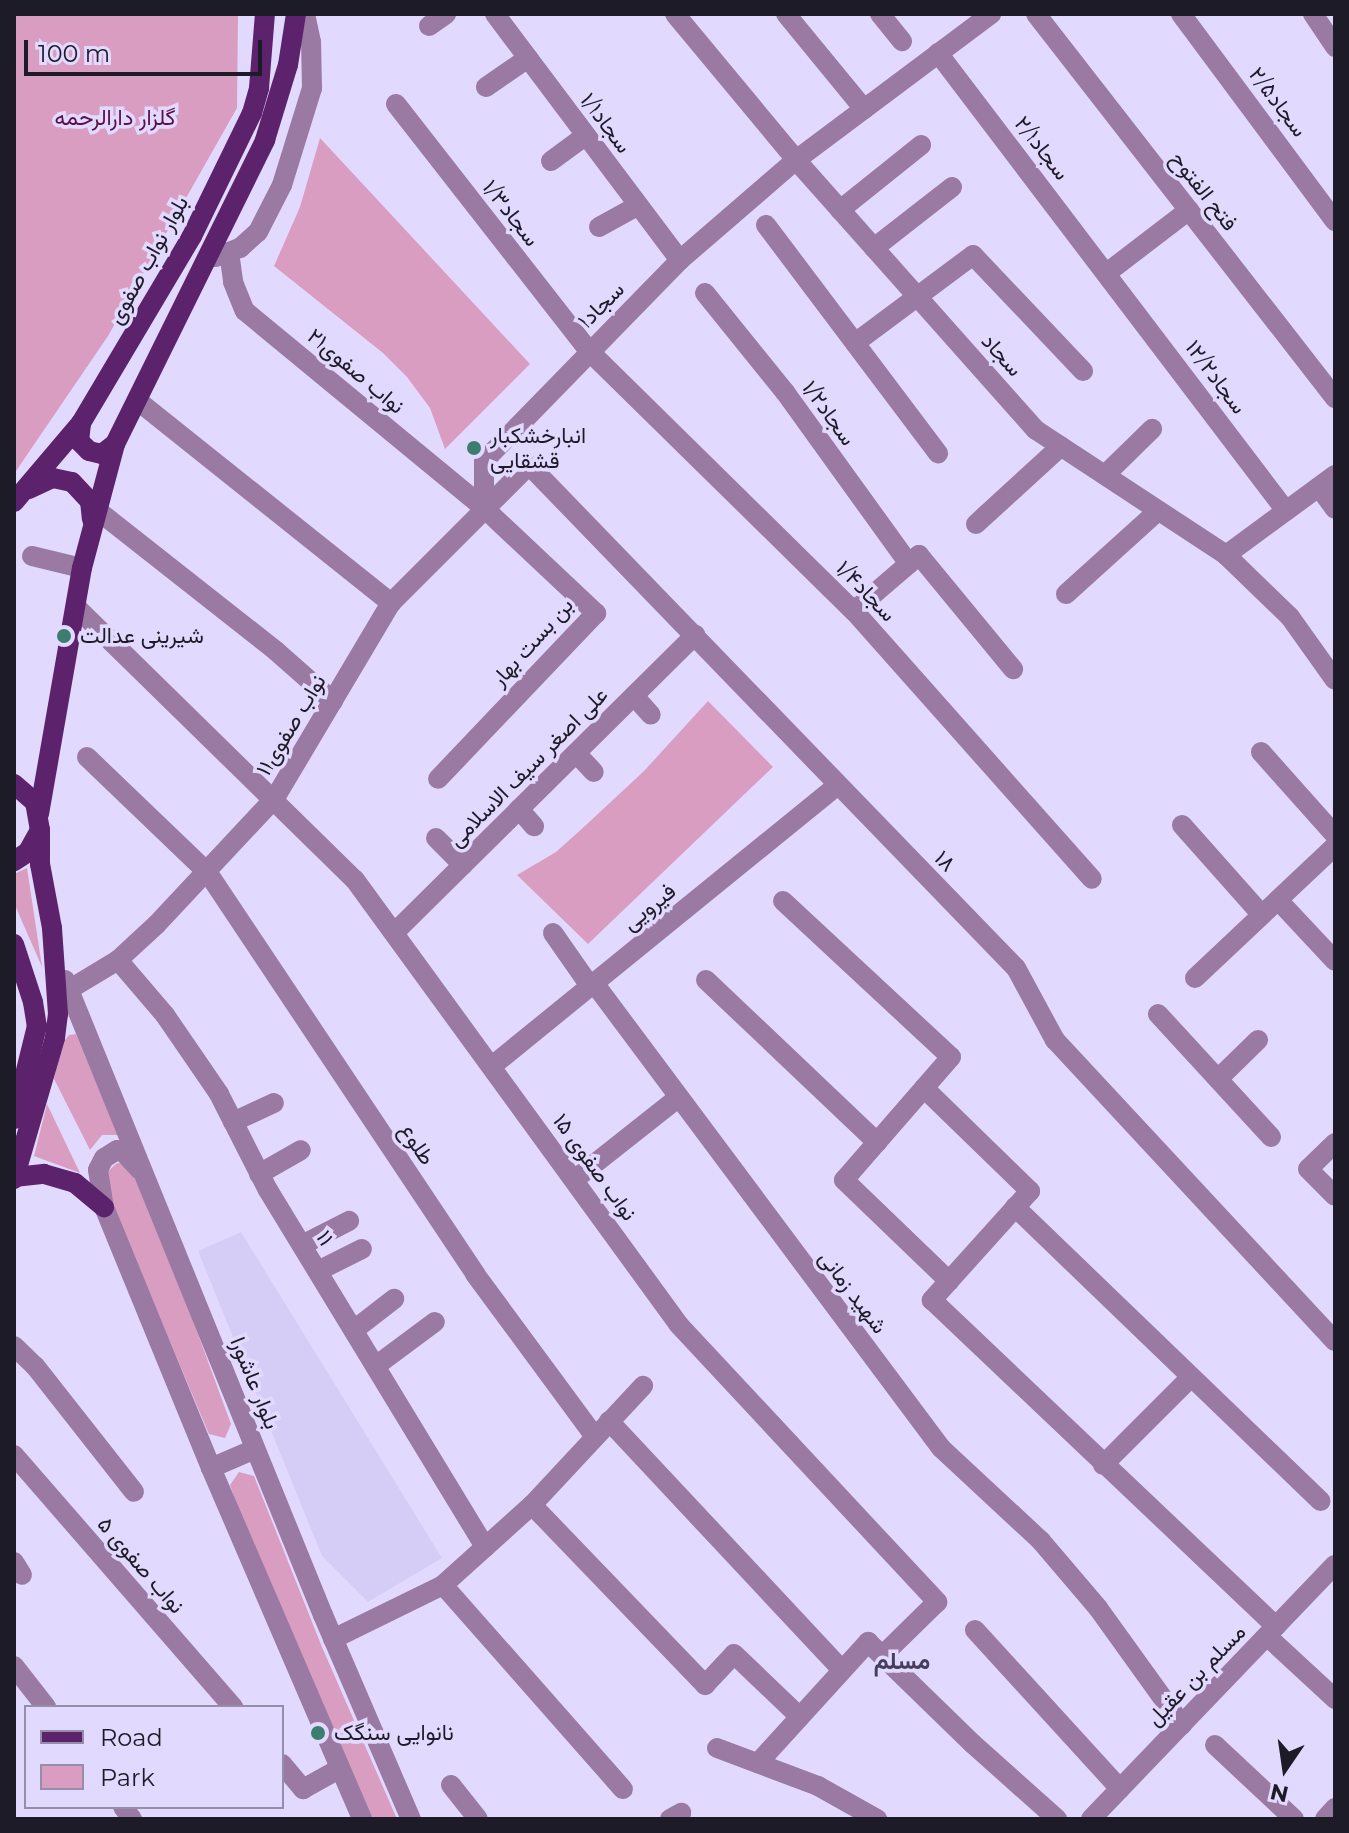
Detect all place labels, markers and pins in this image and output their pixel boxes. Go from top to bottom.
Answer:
place label: انبارخشکبار قشقایی [490,422,586,474]
marker: انبارخشکبار قشقایی [465,439,483,457]
place label: شیرینی عدالت [80,623,204,649]
marker: شیرینی عدالت [55,627,73,645]
place label: نانوایی سنگک [334,1720,454,1746]
marker: نانوایی سنگک [309,1724,327,1742]

